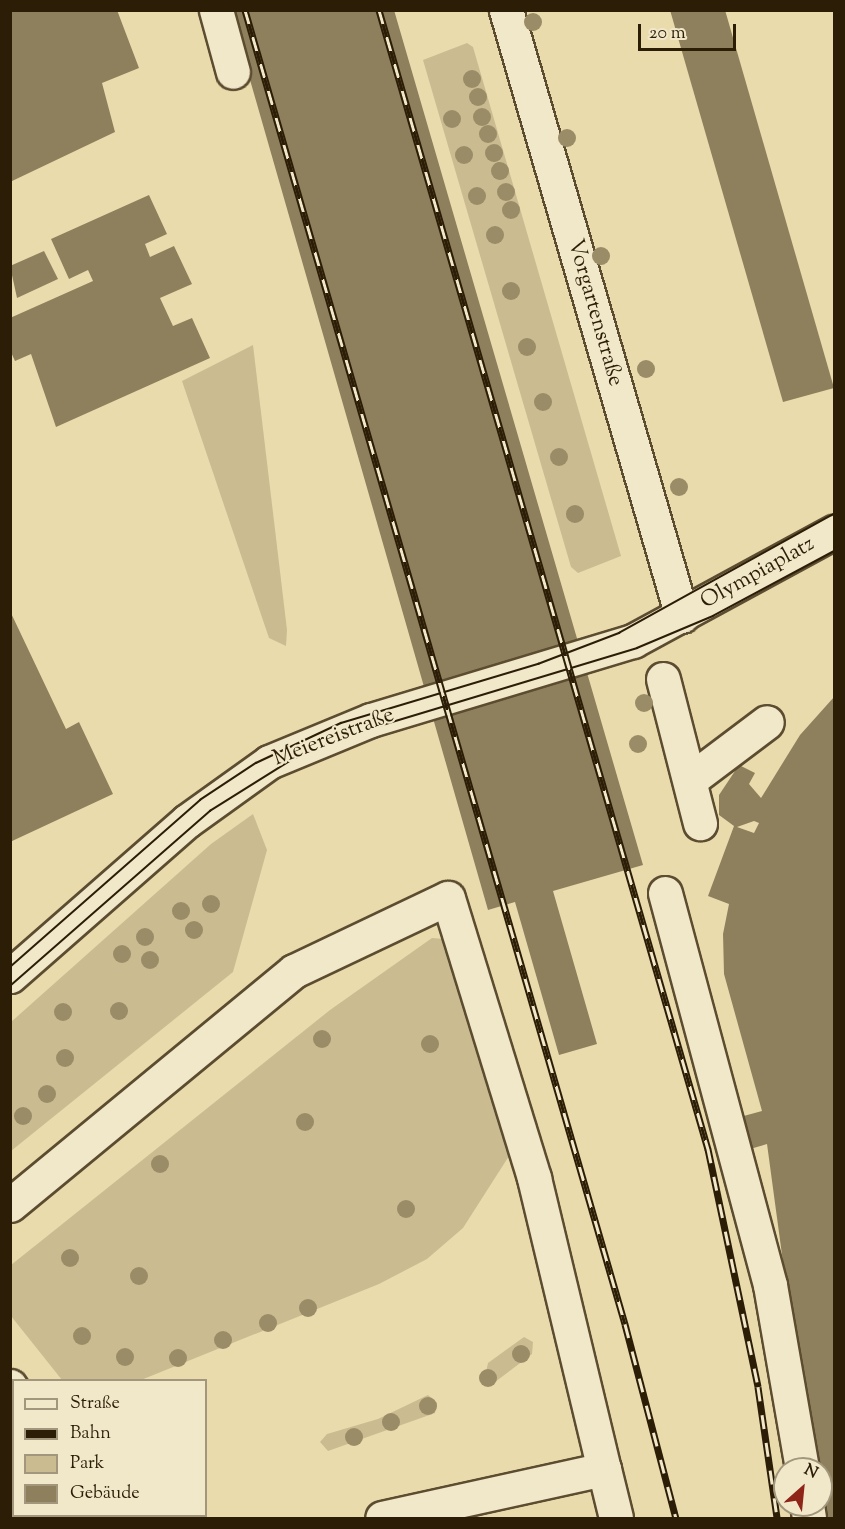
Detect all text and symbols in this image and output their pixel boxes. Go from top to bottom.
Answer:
scale bar [641,12,738,50]
text: 20 m [649,21,686,47]
street label: Vorgartenstraße [560,236,628,390]
street label: Olympiaplatz [697,532,819,616]
street label: Meiereistraße [270,703,398,773]
legend [12,1379,207,1517]
text: Straße [70,1391,120,1417]
text: Bahn [70,1421,111,1447]
text: Park [70,1451,104,1477]
north arrow [773,1457,833,1517]
text: N [800,1459,821,1485]
text: Gebäude [70,1481,140,1507]

